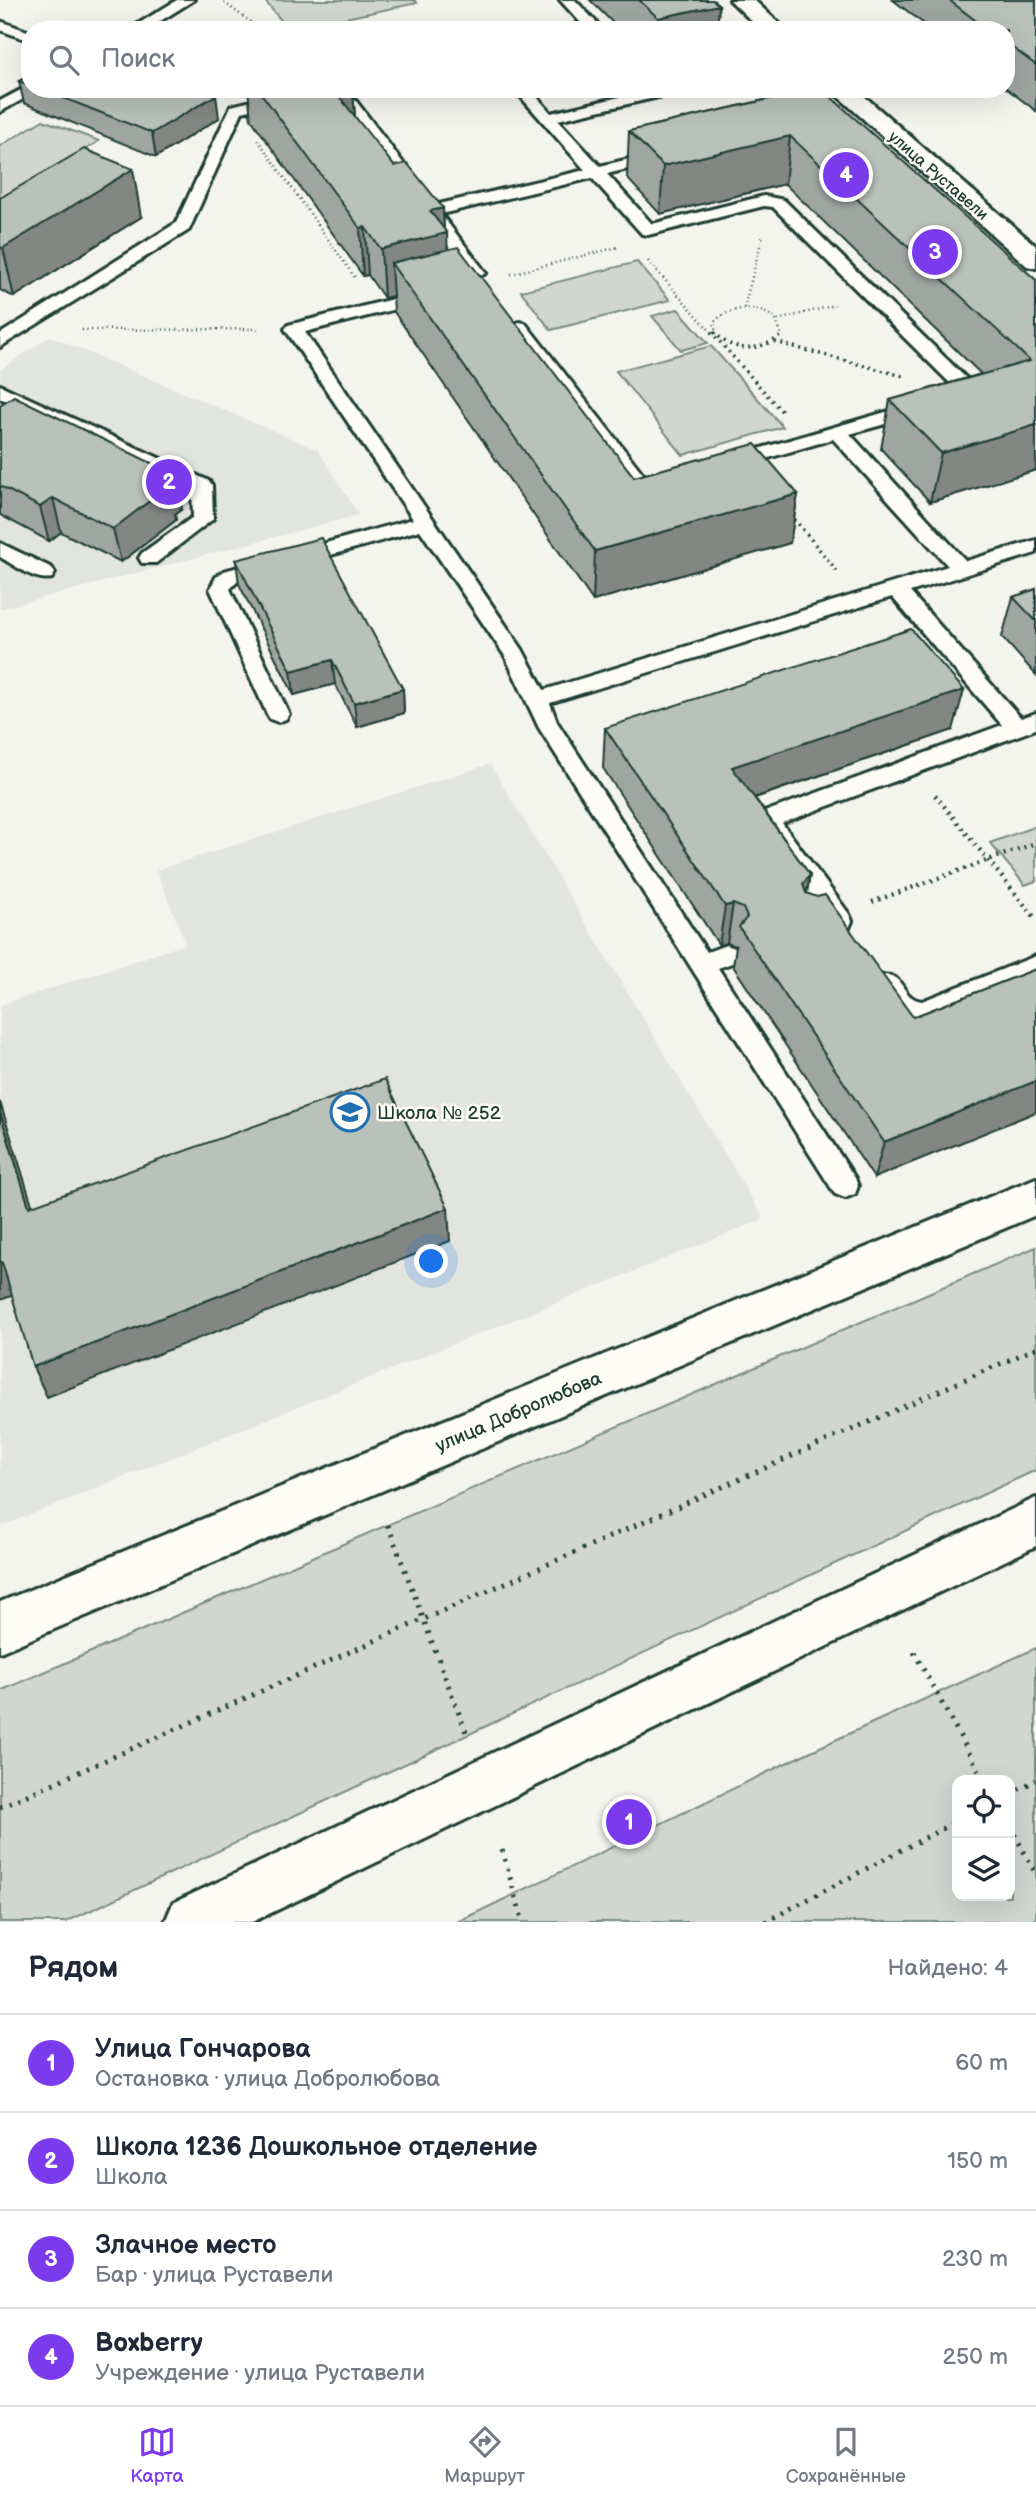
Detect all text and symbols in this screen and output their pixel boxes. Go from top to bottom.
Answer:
search box [21,21,1015,98]
icon: search [45,41,83,79]
text: Поиск [101,44,175,75]
street label: улица Руставели [884,128,992,225]
pin: 4 [823,149,869,201]
pin: 3 [912,226,958,278]
pin: 2 [146,456,192,508]
school or university icon: Школа № 252 [329,1091,371,1133]
place label: Школа № 252 [377,1102,502,1125]
your location [414,1244,448,1278]
street label: улица Добролюбова [432,1367,605,1458]
map controls [952,1775,1015,1901]
button: locate [952,1775,1015,1838]
pin: 1 [606,1796,652,1848]
button: layers [952,1838,1015,1901]
text: Рядом [28,1950,118,1986]
text: Найдено: 4 [888,1954,1008,1982]
text: Улица Гончарова [95,2034,310,2065]
text: 1 [46,2049,56,2077]
text: 60 m [955,2049,1008,2077]
text: Остановка · улица Добролюбова [95,2065,440,2093]
text: Школа 1236 Дошкольное отделение [95,2132,538,2163]
text: 2 [44,2147,58,2175]
text: 150 m [947,2147,1008,2175]
text: Школа [95,2163,168,2191]
text: Злачное место [95,2230,277,2261]
text: 3 [44,2245,58,2273]
text: 230 m [942,2245,1008,2273]
text: Бар · улица Руставели [95,2261,333,2289]
text: Boxberry [95,2328,203,2359]
text: 4 [44,2343,58,2371]
text: 250 m [942,2343,1008,2371]
text: Учреждение · улица Руставели [95,2359,425,2387]
tab: Карта [130,2423,184,2488]
tab: Маршрут [444,2423,525,2488]
tab: Сохранённые [786,2423,906,2488]

